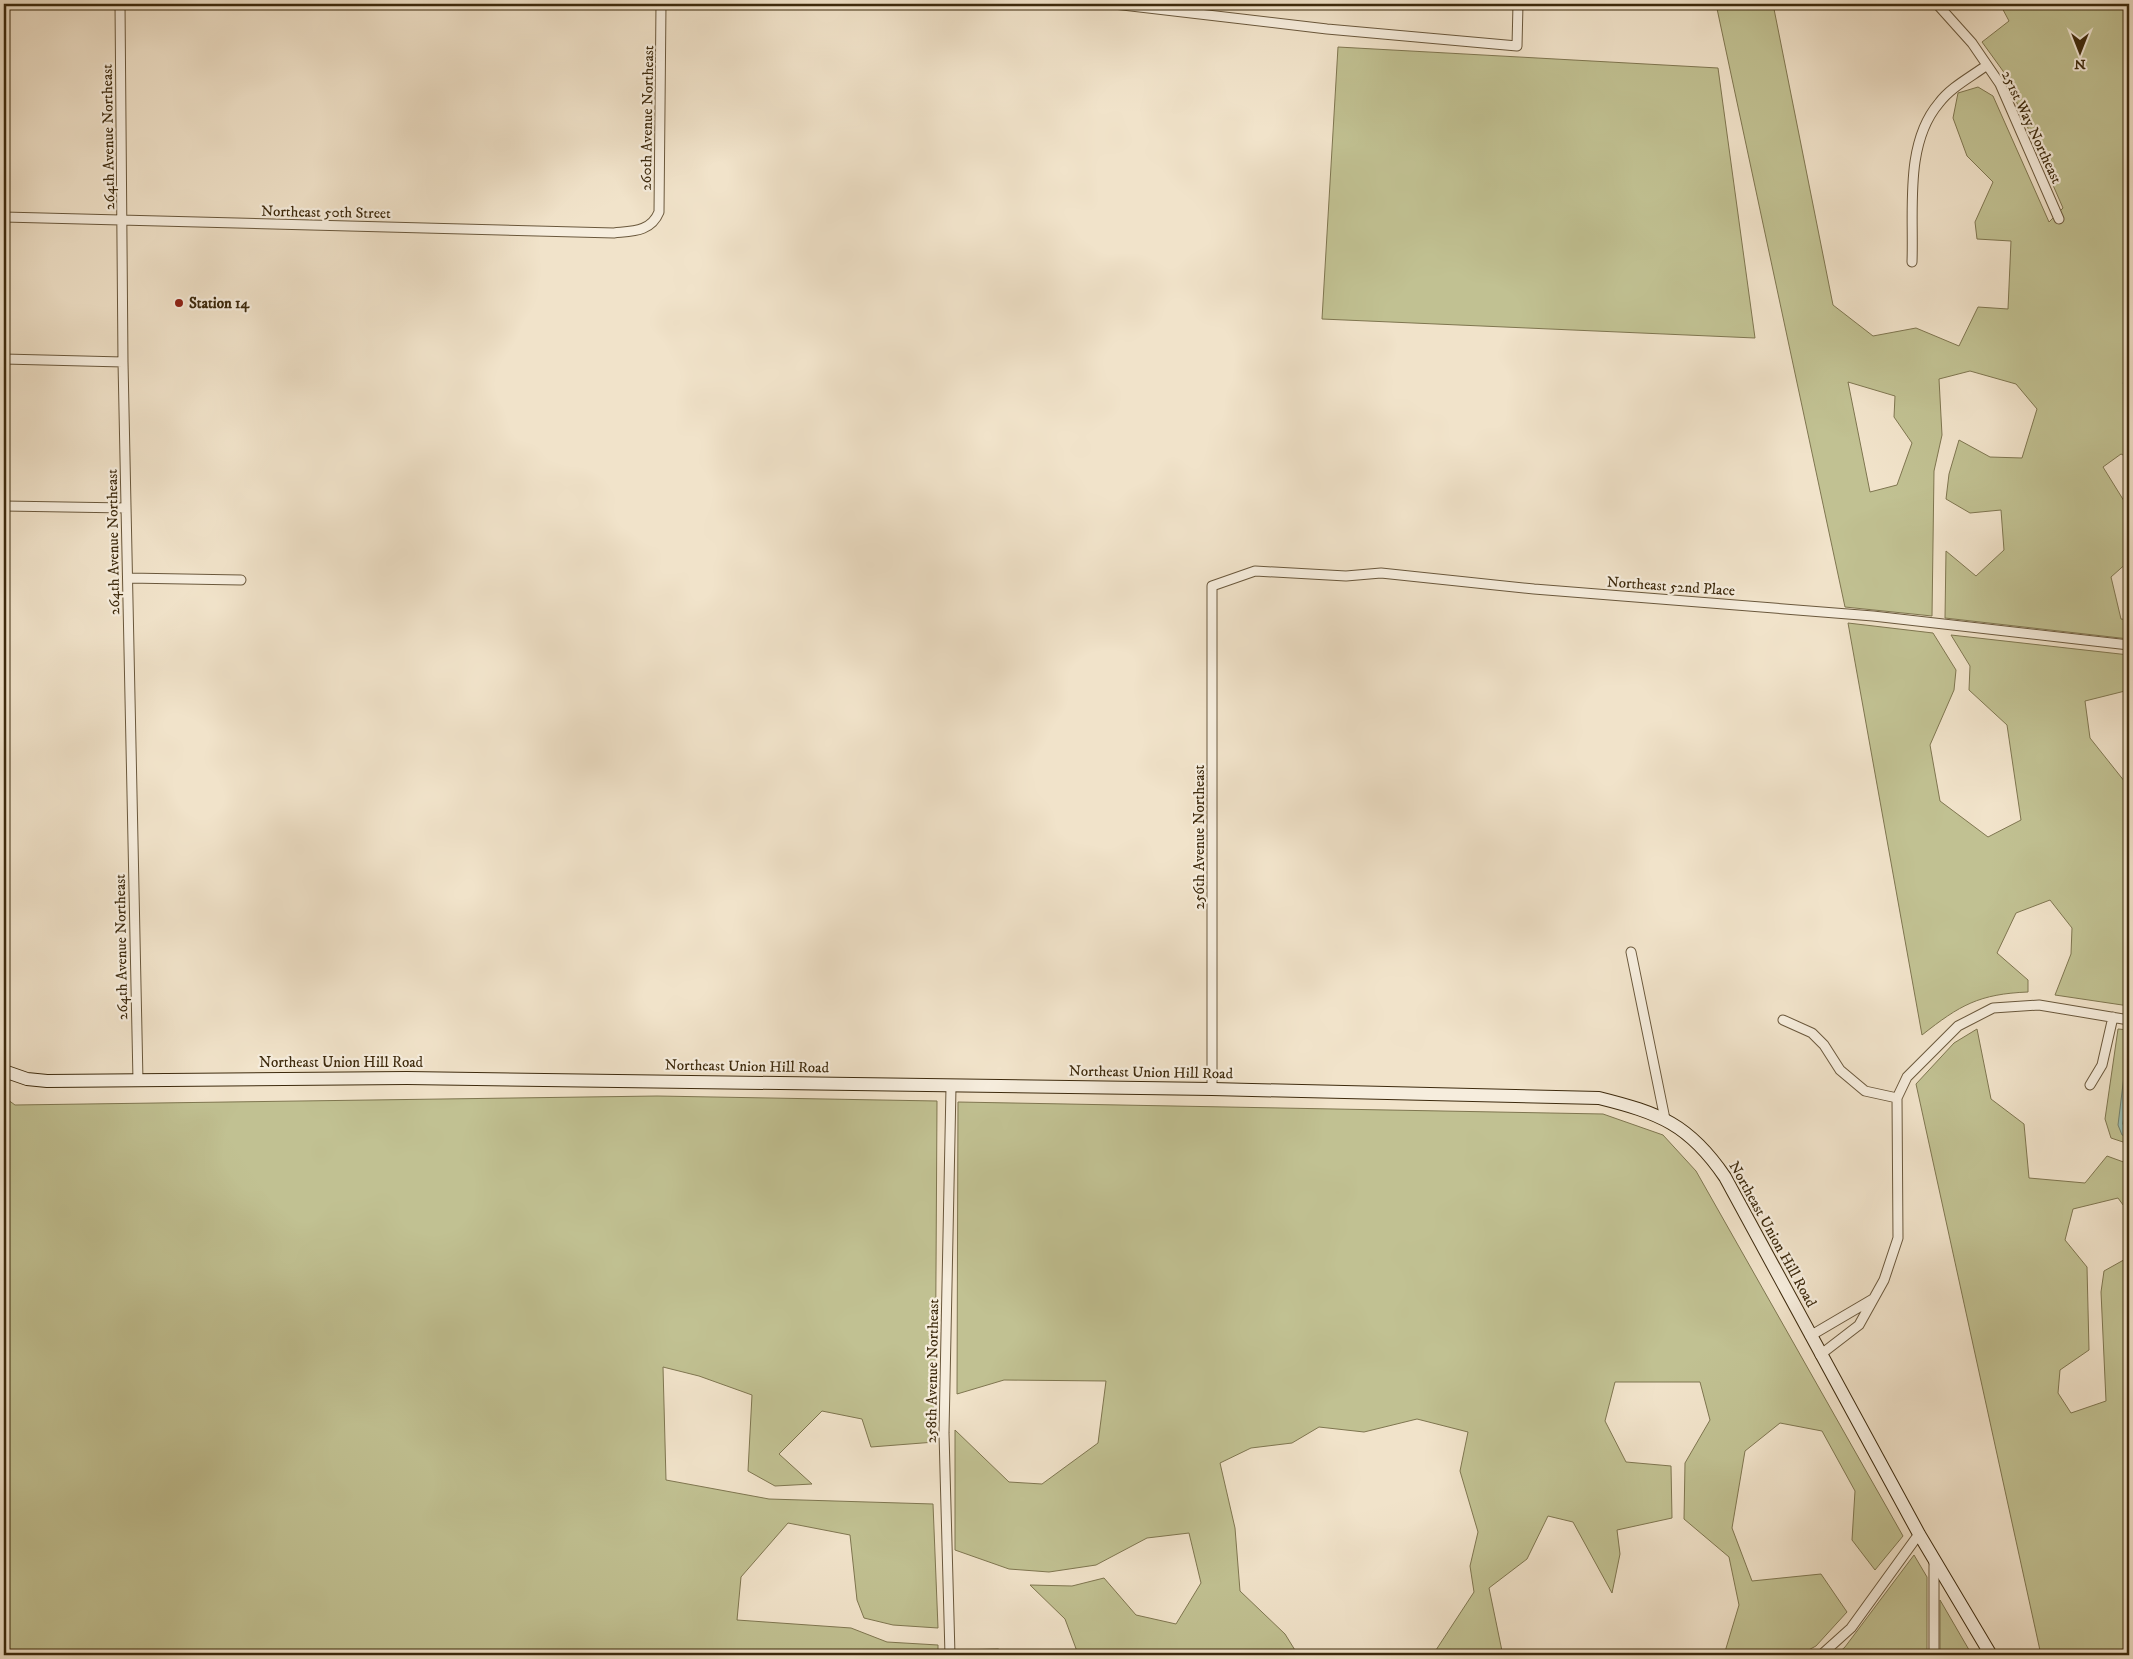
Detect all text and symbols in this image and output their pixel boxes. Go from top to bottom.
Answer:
north arrow [2056,28,2106,78]
street label: 260th Avenue Northeast [637,45,658,191]
text: N [2074,55,2086,73]
street label: 264th Avenue Northeast [98,64,119,210]
street label: 251st Way Northeast [1997,68,2066,187]
street label: Northeast 50th Street [261,202,391,223]
place label: Station 14 [189,294,251,313]
marker: Station 14 [173,297,185,309]
street label: 264th Avenue Northeast [103,469,124,615]
street label: Northeast 52nd Place [1606,573,1736,600]
street label: 256th Avenue Northeast [1190,764,1209,909]
street label: 264th Avenue Northeast [111,874,132,1020]
street label: Northeast Union Hill Road [259,1053,424,1072]
street label: Northeast Union Hill Road [665,1056,830,1077]
street label: Northeast Union Hill Road [1069,1062,1234,1083]
street label: Northeast Union Hill Road [1724,1158,1821,1311]
street label: 258th Avenue Northeast [922,1298,943,1443]

